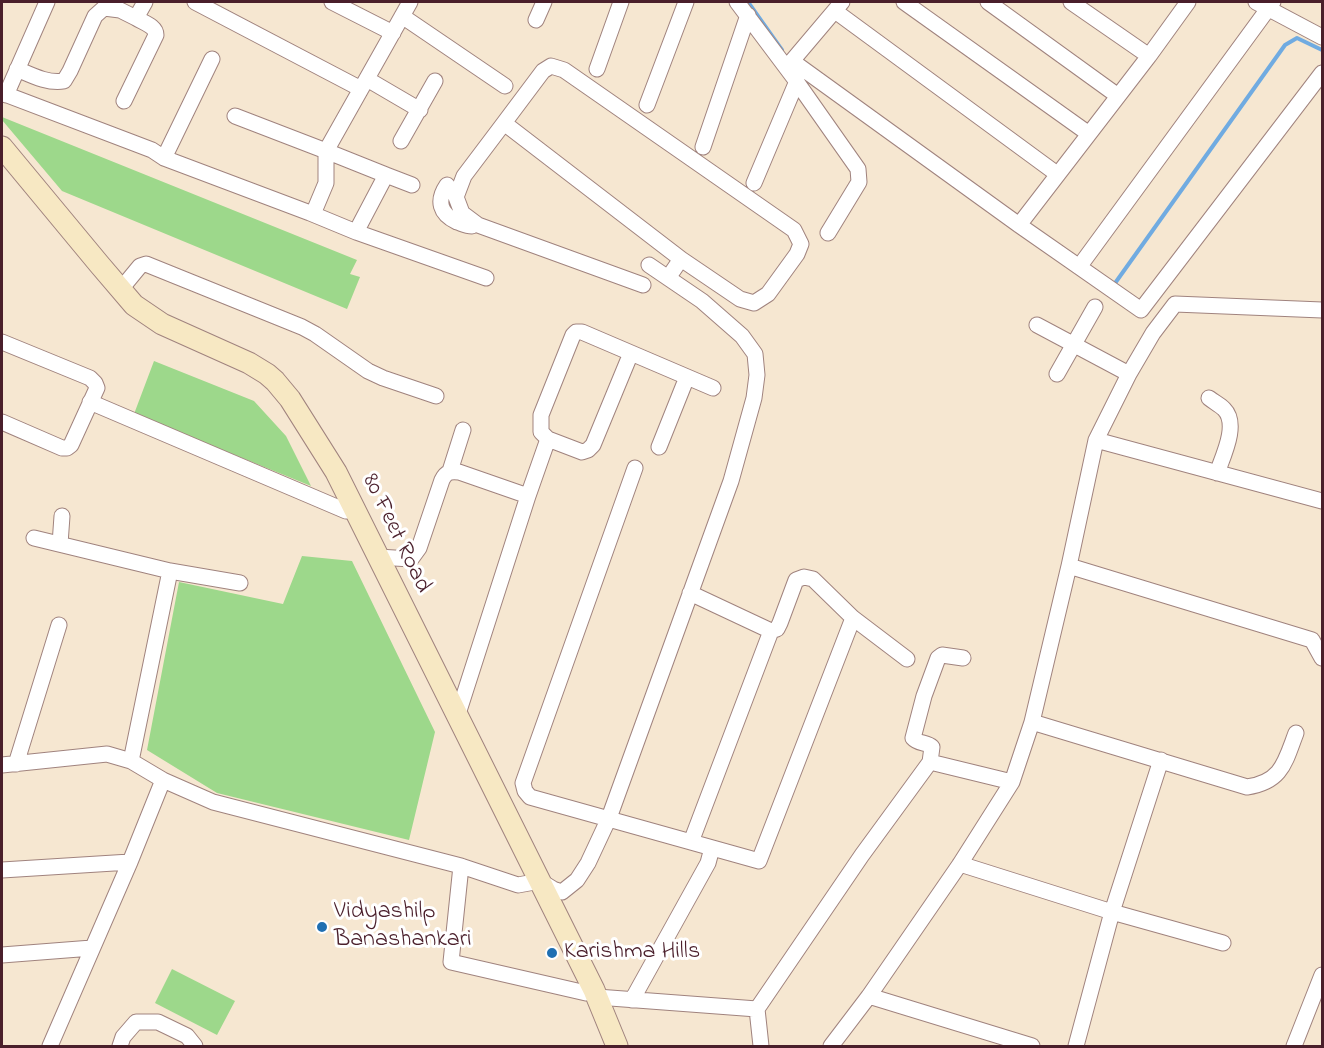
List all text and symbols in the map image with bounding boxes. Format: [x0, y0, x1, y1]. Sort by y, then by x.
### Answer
street label: 80 Feet Road [354, 470, 436, 598]
place label: Vidyashilp Banashankari [334, 899, 472, 955]
marker: Vidyashilp Banashankari [315, 920, 329, 934]
place label: Karishma Hills [564, 939, 700, 967]
marker: Karishma Hills [545, 946, 559, 960]

